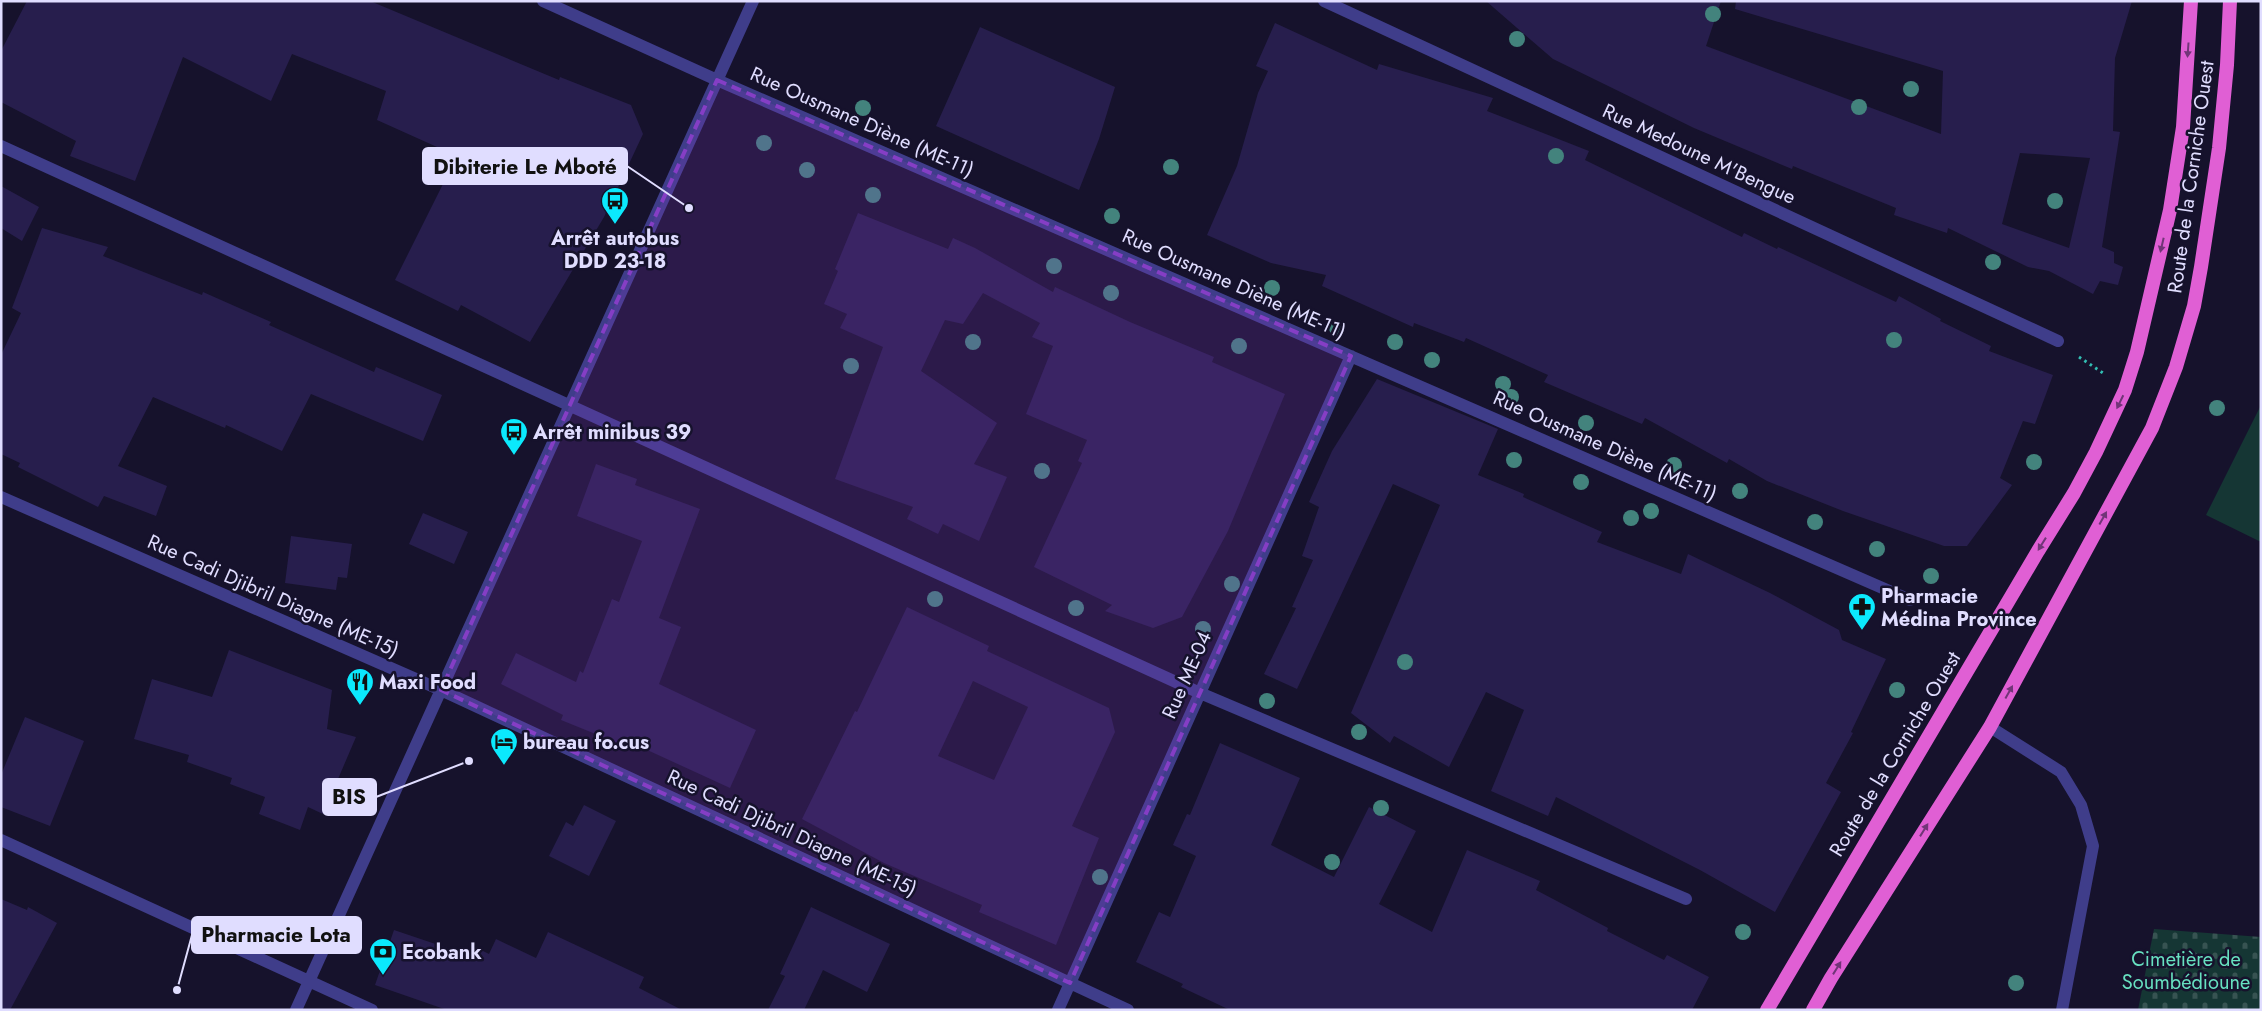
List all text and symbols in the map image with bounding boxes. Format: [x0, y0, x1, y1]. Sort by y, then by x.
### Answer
one-way arrow [2184, 42, 2192, 58]
street label: Route de la Corniche Ouest [2160, 59, 2222, 295]
street label: Rue Ousmane Diène (ME-11) [746, 60, 978, 184]
street label: Rue Medoune M'Bengue [1598, 96, 1800, 212]
callout: Dibiterie Le Mboté [423, 148, 627, 184]
text: Dibiterie Le Mboté [433, 152, 617, 182]
bus stop icon: Arrêt autobus DDD 23-18 [600, 186, 630, 225]
street label: Rue Ousmane Diène (ME-11) [1118, 222, 1350, 346]
place label: Arrêt autobus DDD 23-18 [550, 224, 679, 276]
one-way arrow [2158, 238, 2166, 253]
street label: Rue Ousmane Diène (ME-11) [1489, 384, 1721, 508]
one-way arrow [2115, 395, 2123, 409]
bus stop icon: Arrêt minibus 39 [499, 417, 529, 456]
place label: Arrêt minibus 39 [532, 418, 691, 447]
one-way arrow [2099, 512, 2108, 525]
street label: Rue Cadi Djibril Diagne (ME-15) [143, 527, 403, 665]
one-way arrow [2037, 538, 2047, 551]
place label: Pharmacie Médina Province [1881, 582, 2037, 634]
pharmacy icon: Pharmacie Médina Province [1847, 592, 1877, 631]
street label: Rue ME-04 [1155, 626, 1219, 723]
street label: Route de la Corniche Ouest [1822, 646, 1968, 862]
restaurant icon: Maxi Food [345, 667, 375, 706]
place label: Maxi Food [379, 668, 476, 697]
one-way arrow [2005, 684, 2013, 699]
hotel icon: bureau fo.cus [489, 727, 519, 766]
place label: bureau fo.cus [523, 728, 649, 757]
street label: Rue Cadi Djibril Diagne (ME-15) [662, 762, 922, 904]
callout: BIS [323, 779, 376, 815]
text: BIS [332, 782, 366, 812]
one-way arrow [1920, 824, 1929, 837]
callout: Pharmacie Lota [192, 917, 361, 953]
text: Pharmacie Lota [201, 920, 351, 950]
bank icon: Ecobank [368, 937, 398, 976]
place label: Ecobank [402, 938, 482, 967]
park label: Cimetière de Soumbédioune [2122, 945, 2250, 997]
one-way arrow [1833, 961, 1842, 974]

